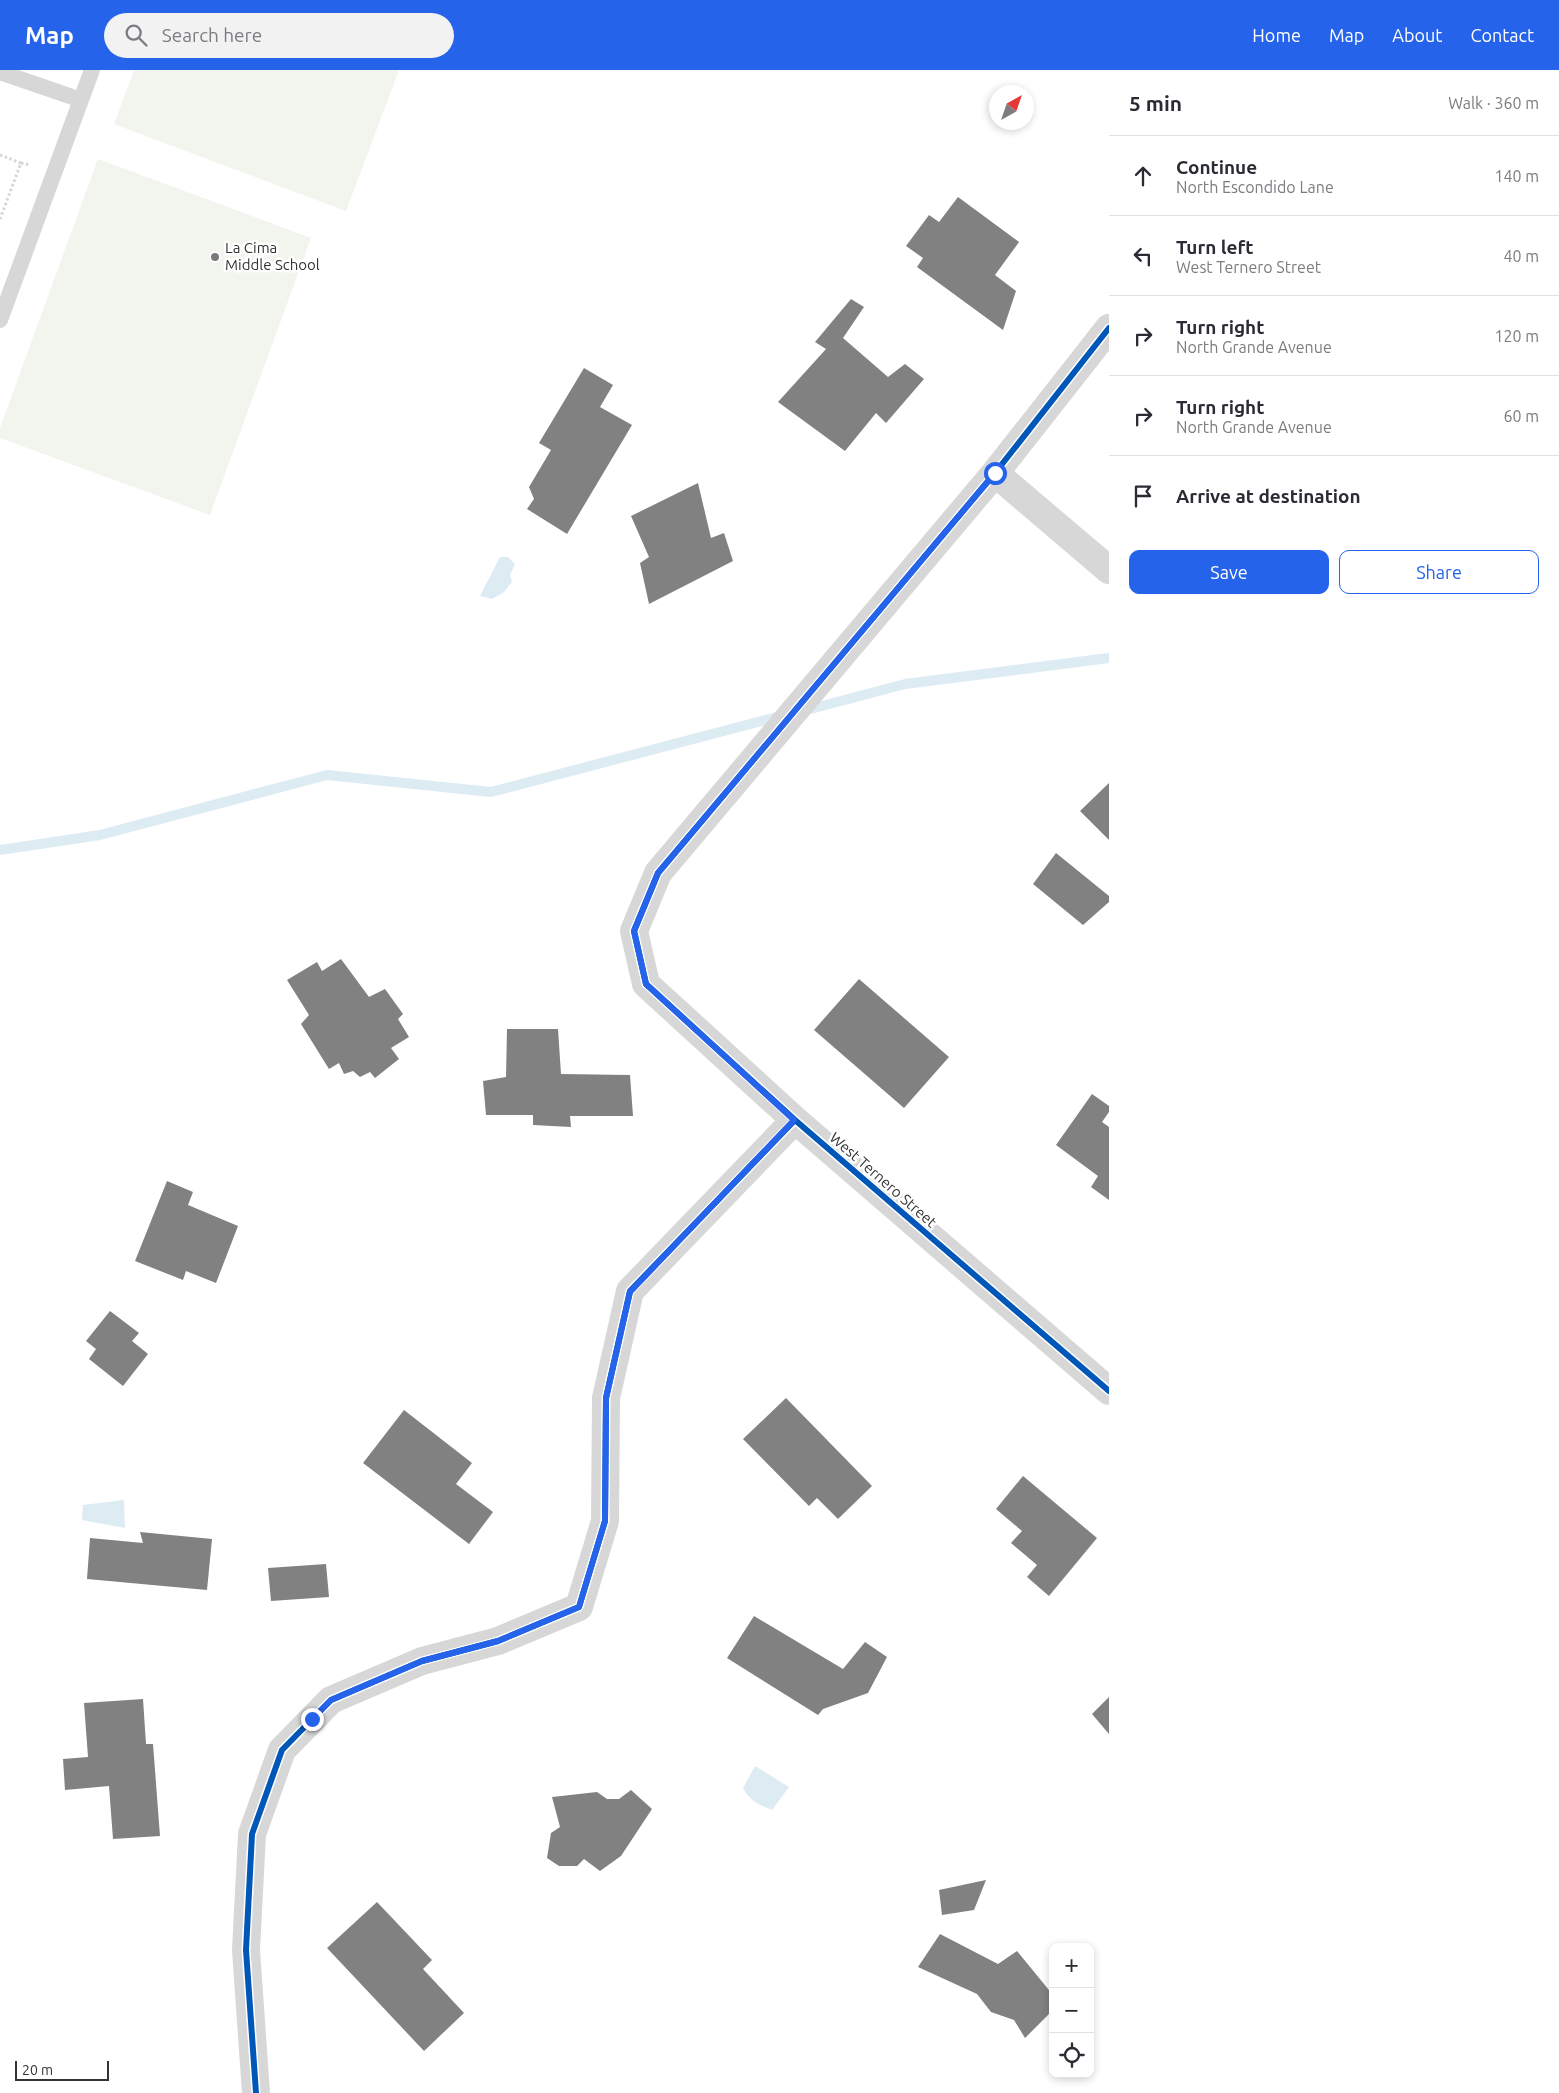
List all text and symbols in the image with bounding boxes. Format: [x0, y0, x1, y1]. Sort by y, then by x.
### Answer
search box [104, 13, 454, 58]
icon: search [122, 21, 150, 49]
text: Map [25, 22, 74, 49]
text: Search here [162, 24, 262, 46]
text: Home [1252, 25, 1301, 45]
text: Map [1329, 25, 1364, 45]
text: About [1392, 25, 1442, 45]
text: Contact [1470, 25, 1534, 45]
north arrow [989, 85, 1034, 130]
text: 5 min [1129, 91, 1182, 115]
text: Walk · 360 m [1448, 94, 1539, 112]
text: Continue [1176, 156, 1257, 178]
icon: ahead [1129, 162, 1157, 190]
text: 140 m [1494, 167, 1539, 185]
text: North Escondido Lane [1176, 178, 1334, 196]
text: Turn left [1176, 236, 1254, 258]
place label: La Cima Middle School [225, 239, 320, 273]
icon: left [1129, 242, 1157, 270]
text: 40 m [1503, 247, 1539, 265]
marker: La Cima Middle School [209, 251, 221, 263]
text: West Ternero Street [1176, 258, 1321, 276]
text: Turn right [1176, 316, 1264, 338]
icon: right [1129, 322, 1157, 350]
text: 120 m [1494, 327, 1539, 345]
text: North Grande Avenue [1176, 338, 1332, 356]
text: Turn right [1176, 396, 1264, 418]
icon: right [1129, 402, 1157, 430]
text: 60 m [1503, 407, 1539, 425]
text: North Grande Avenue [1176, 418, 1332, 436]
route start [984, 462, 1007, 485]
icon: arrive [1129, 482, 1157, 510]
text: Arrive at destination [1176, 485, 1361, 507]
button: Save [1129, 550, 1329, 594]
button: Share [1339, 550, 1539, 594]
street label: West Ternero Street [826, 1129, 940, 1231]
route end [301, 1708, 324, 1731]
map controls [1049, 1943, 1094, 2078]
button: + [1049, 1943, 1094, 1988]
button: − [1049, 1988, 1094, 2033]
button: locate [1049, 2033, 1094, 2078]
scale bar [15, 2058, 109, 2081]
text: 20 m [22, 2062, 53, 2078]

